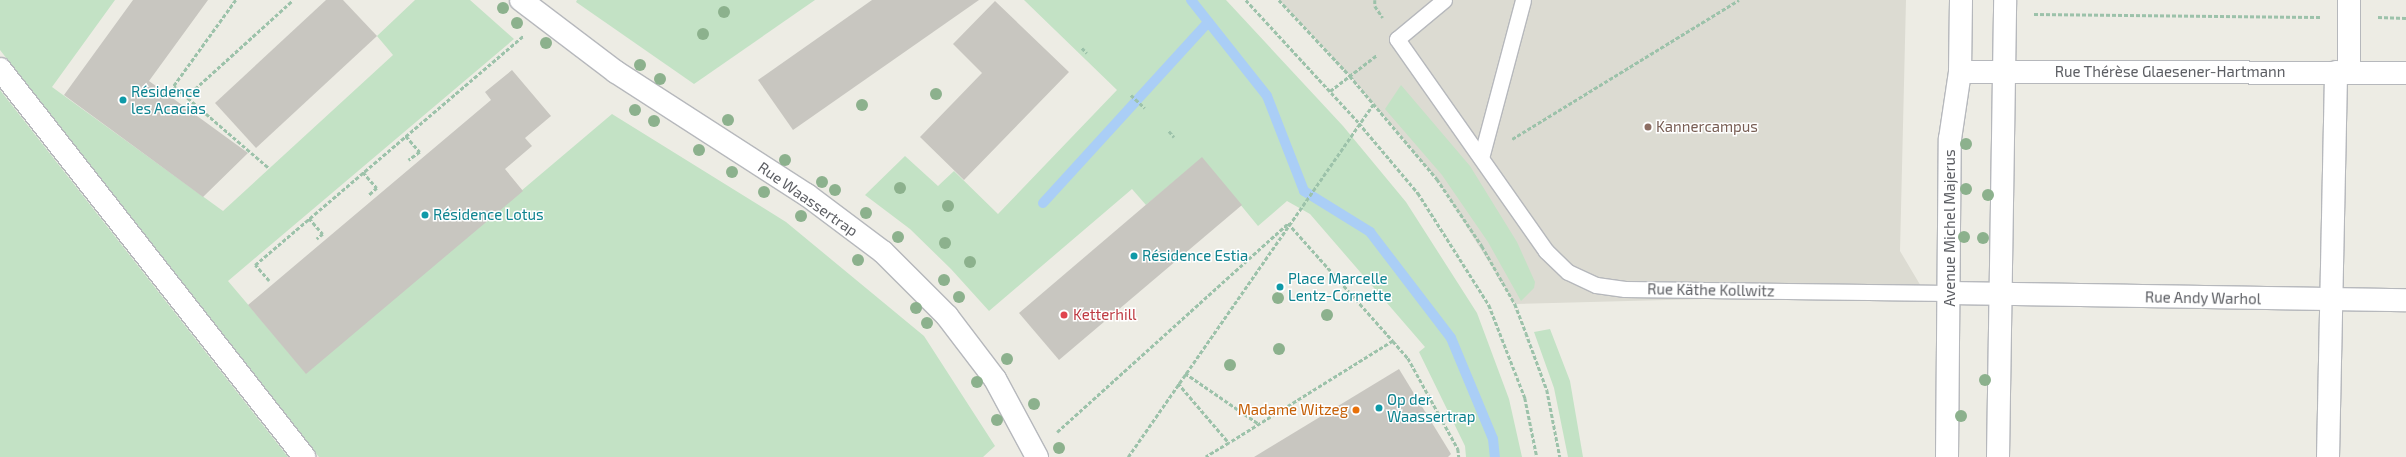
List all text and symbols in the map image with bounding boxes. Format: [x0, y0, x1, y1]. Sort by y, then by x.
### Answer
street label: Rue Thérèse Glaesener-Hartmann [2054, 63, 2286, 81]
place label: Résidence les Acacias [131, 82, 206, 117]
marker: Résidence les Acacias [118, 95, 128, 105]
place label: Kannercampus [1656, 118, 1758, 136]
marker: Kannercampus [1643, 122, 1653, 132]
street label: Avenue Michel Majerus [1941, 149, 1959, 307]
street label: Rue Waassertrap [755, 158, 861, 240]
place label: Résidence Lotus [433, 206, 544, 224]
marker: Résidence Lotus [420, 210, 430, 220]
place label: Résidence Estia [1142, 247, 1248, 265]
marker: Résidence Estia [1129, 251, 1139, 261]
place label: Place Marcelle Lentz-Cornette [1288, 269, 1392, 304]
street label: Rue Käthe Kollwitz [1647, 280, 1775, 300]
marker: Place Marcelle Lentz-Cornette [1275, 282, 1285, 292]
street label: Rue Andy Warhol [2144, 288, 2262, 308]
place label: Ketterhill [1073, 306, 1137, 324]
marker: Ketterhill [1058, 309, 1070, 321]
place label: Op der Waassertrap [1387, 390, 1475, 425]
place label: Madame Witzeg [1238, 401, 1348, 419]
marker: Op der Waassertrap [1374, 403, 1384, 413]
marker: Madame Witzeg [1351, 405, 1361, 415]

